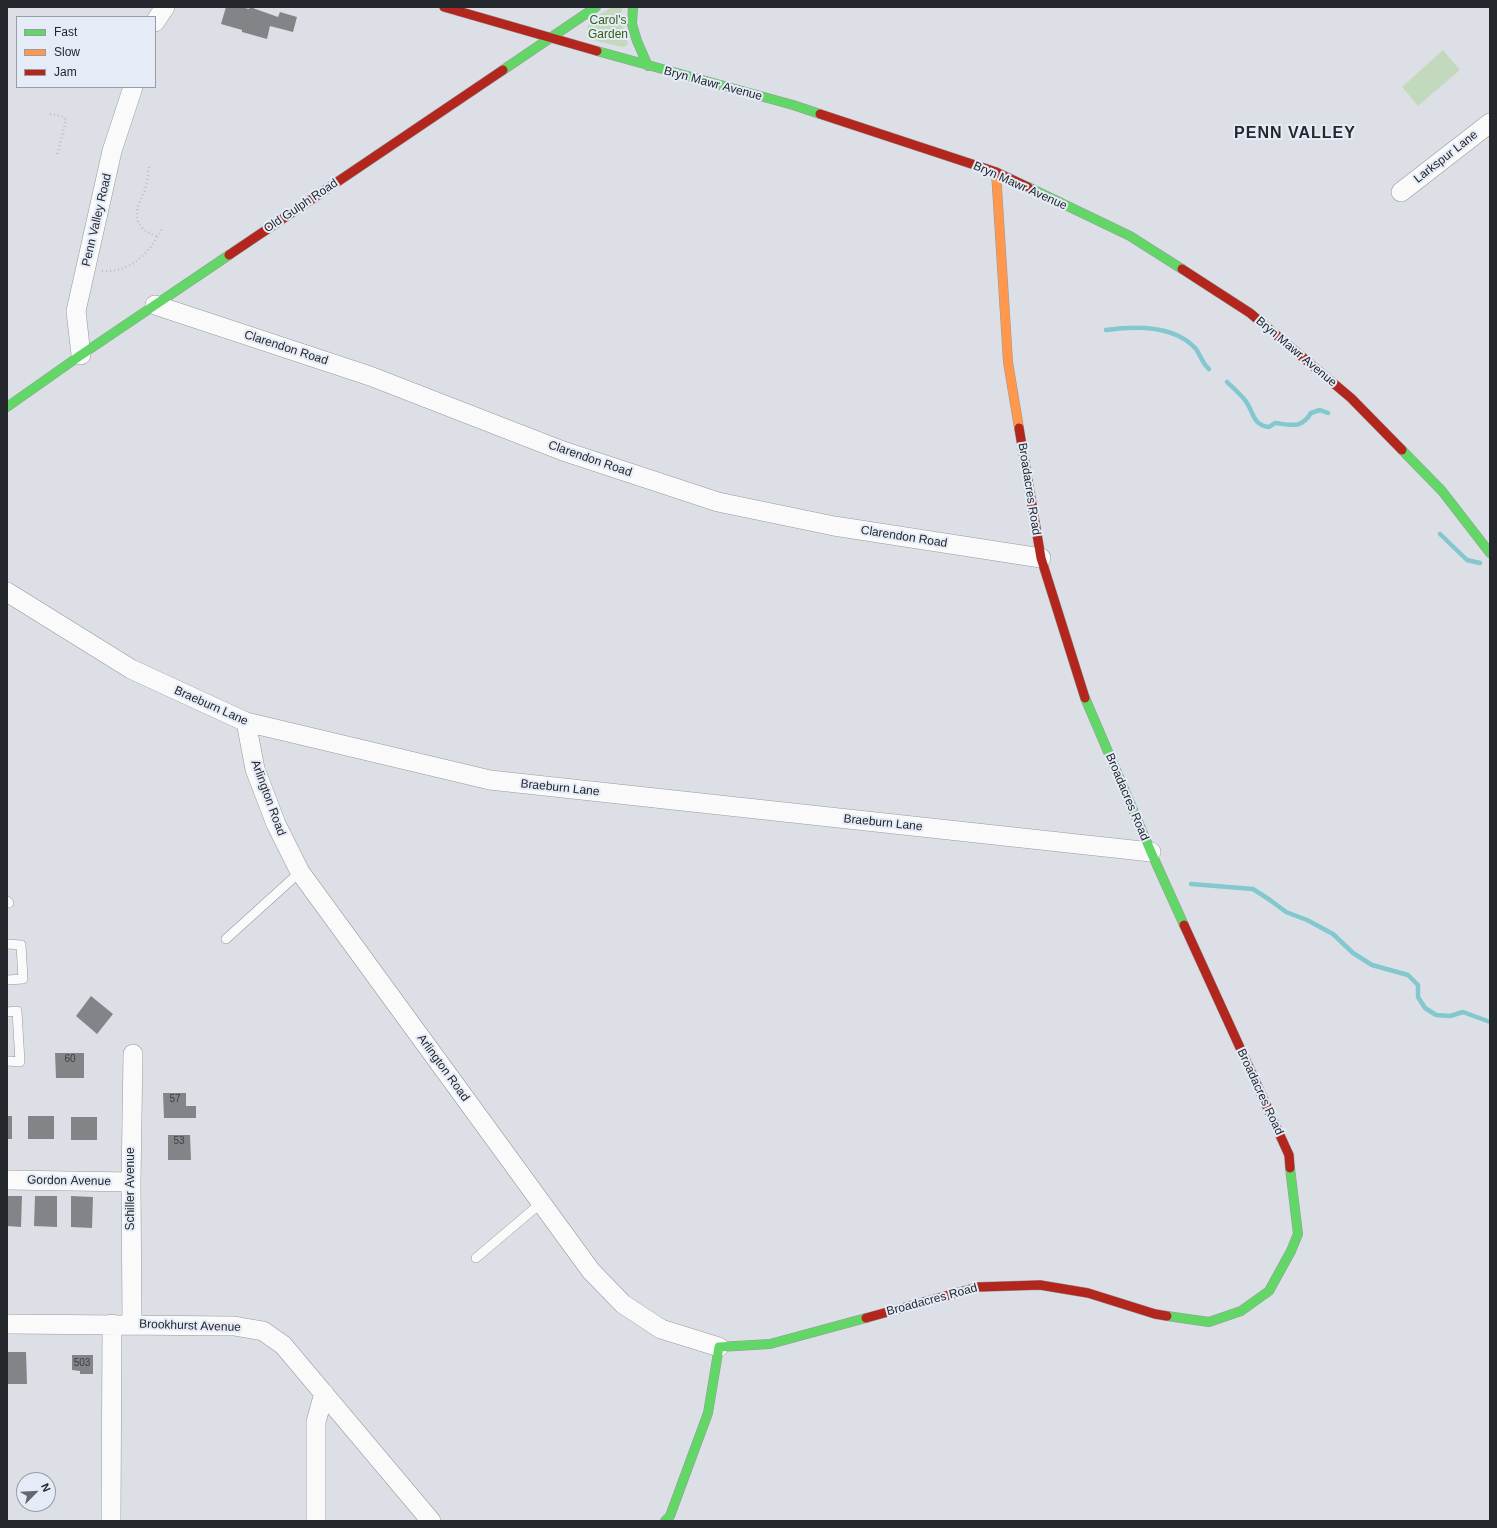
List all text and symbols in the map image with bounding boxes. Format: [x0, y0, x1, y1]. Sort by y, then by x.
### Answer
park label: Carol's Garden [588, 14, 628, 42]
legend [16, 16, 156, 88]
text: Fast [54, 25, 77, 39]
text: Slow [54, 45, 80, 59]
street label: Bryn Mawr Avenue [662, 64, 764, 104]
text: Jam [54, 65, 77, 79]
district label: PENN VALLEY [1234, 124, 1356, 144]
street label: Larkspur Lane [1411, 128, 1481, 186]
street label: Bryn Mawr Avenue [971, 159, 1069, 213]
street label: Penn Valley Road [79, 172, 115, 268]
street label: Old Gulph Road [261, 176, 341, 236]
street label: Bryn Mawr Avenue [1253, 314, 1339, 390]
street label: Clarendon Road [242, 328, 330, 368]
street label: Clarendon Road [546, 438, 634, 480]
street label: Broadacres Road [1015, 442, 1043, 536]
street label: Clarendon Road [860, 523, 948, 551]
street label: Braeburn Lane [172, 683, 250, 729]
street label: Broadacres Road [1102, 751, 1152, 843]
street label: Arlington Road [248, 758, 288, 838]
street label: Braeburn Lane [520, 777, 600, 799]
street label: Braeburn Lane [843, 812, 923, 834]
street label: Arlington Road [414, 1032, 472, 1104]
street label: Broadacres Road [1234, 1047, 1286, 1137]
house number: 60 [64, 1053, 76, 1065]
house number: 57 [169, 1093, 181, 1105]
house number: 53 [173, 1135, 185, 1147]
street label: Schiller Avenue [124, 1147, 138, 1231]
street label: Gordon Avenue [27, 1173, 111, 1189]
street label: Broadacres Road [885, 1281, 979, 1319]
street label: Brookhurst Avenue [139, 1317, 241, 1335]
house number: 503 [74, 1357, 90, 1369]
north arrow [16, 1472, 56, 1512]
text: N [39, 1481, 53, 1494]

